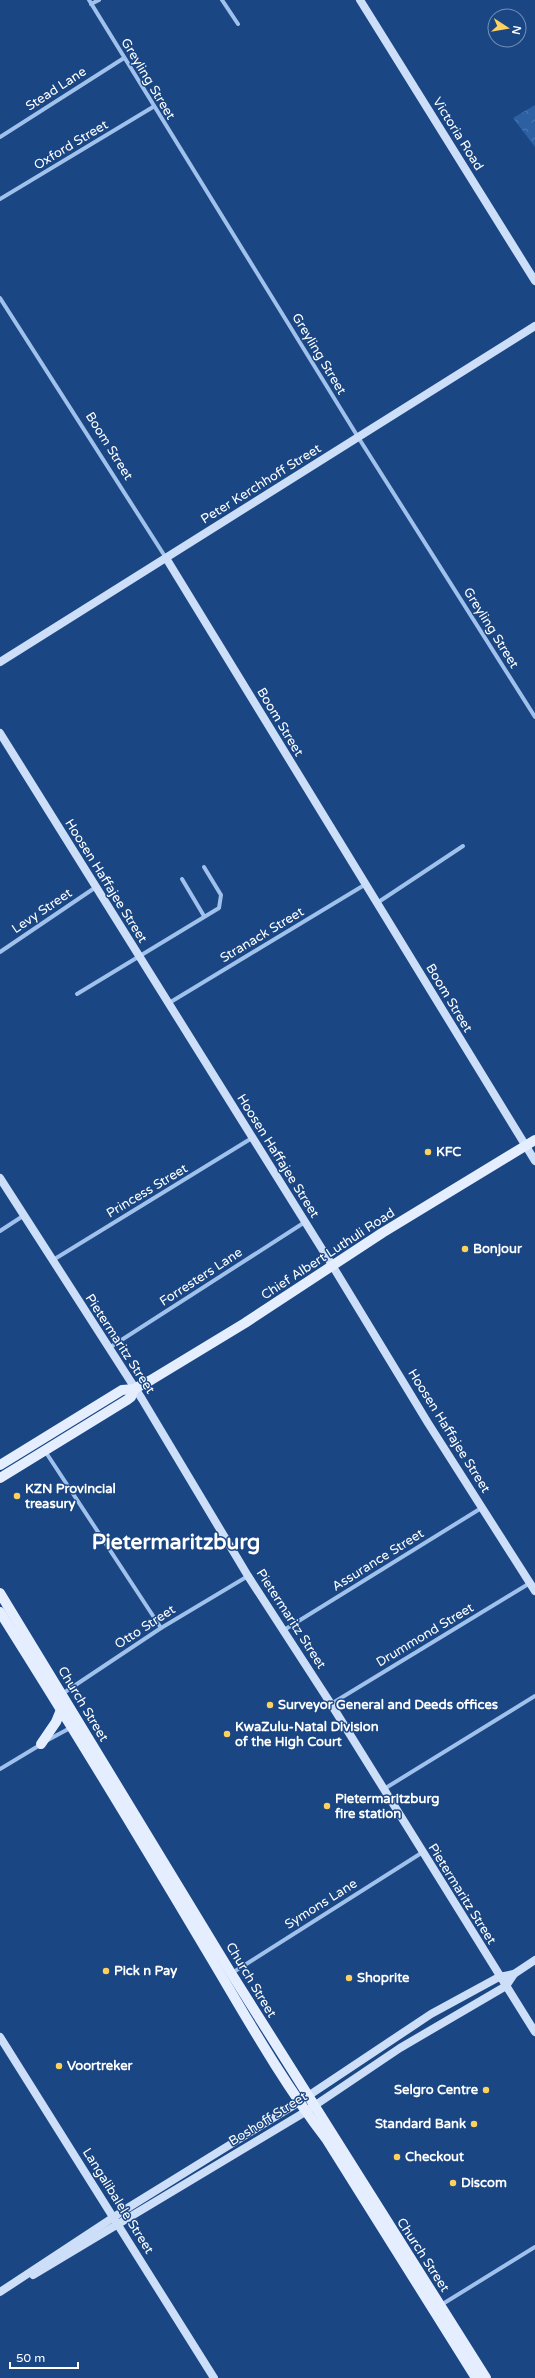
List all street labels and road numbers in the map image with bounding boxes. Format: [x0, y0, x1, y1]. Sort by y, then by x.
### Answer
street label: Greyling Street [117, 35, 179, 123]
street label: Stead Lane [23, 64, 89, 114]
street label: Victoria Road [429, 94, 487, 174]
street label: Oxford Street [31, 117, 111, 173]
street label: Greyling Street [288, 310, 350, 398]
street label: Boom Street [82, 409, 136, 483]
street label: Peter Kerchhoff Street [198, 440, 324, 527]
street label: Greyling Street [460, 585, 522, 671]
street label: Boom Street [253, 685, 307, 759]
street label: Hoosen Haffajee Street [61, 816, 151, 946]
street label: Levy Street [9, 885, 75, 937]
street label: Stranack Street [217, 904, 307, 966]
street label: Boom Street [422, 961, 476, 1035]
street label: Hoosen Haffajee Street [233, 1091, 323, 1221]
street label: Princess Street [103, 1160, 191, 1222]
street label: Chief Albert Luthuli Road [258, 1205, 398, 1303]
street label: Forresters Lane [157, 1244, 245, 1310]
street label: Pietermaritz Street [82, 1291, 158, 1397]
street label: Hoosen Haffajee Street [404, 1366, 494, 1496]
street label: Assurance Street [329, 1525, 427, 1595]
street label: Pietermaritz Street [253, 1566, 329, 1672]
street label: Drummond Street [373, 1600, 477, 1670]
street label: Otto Street [112, 1602, 178, 1652]
street label: Church Street [54, 1663, 112, 1745]
street label: Pietermaritz Street [425, 1841, 500, 1947]
street label: Symons Lane [282, 1875, 360, 1933]
street label: Church Street [222, 1939, 280, 2021]
street label: Boshoff Street [226, 2089, 310, 2149]
street label: Langalibalele Street [79, 2145, 157, 2257]
street label: Church Street [393, 2215, 453, 2295]

